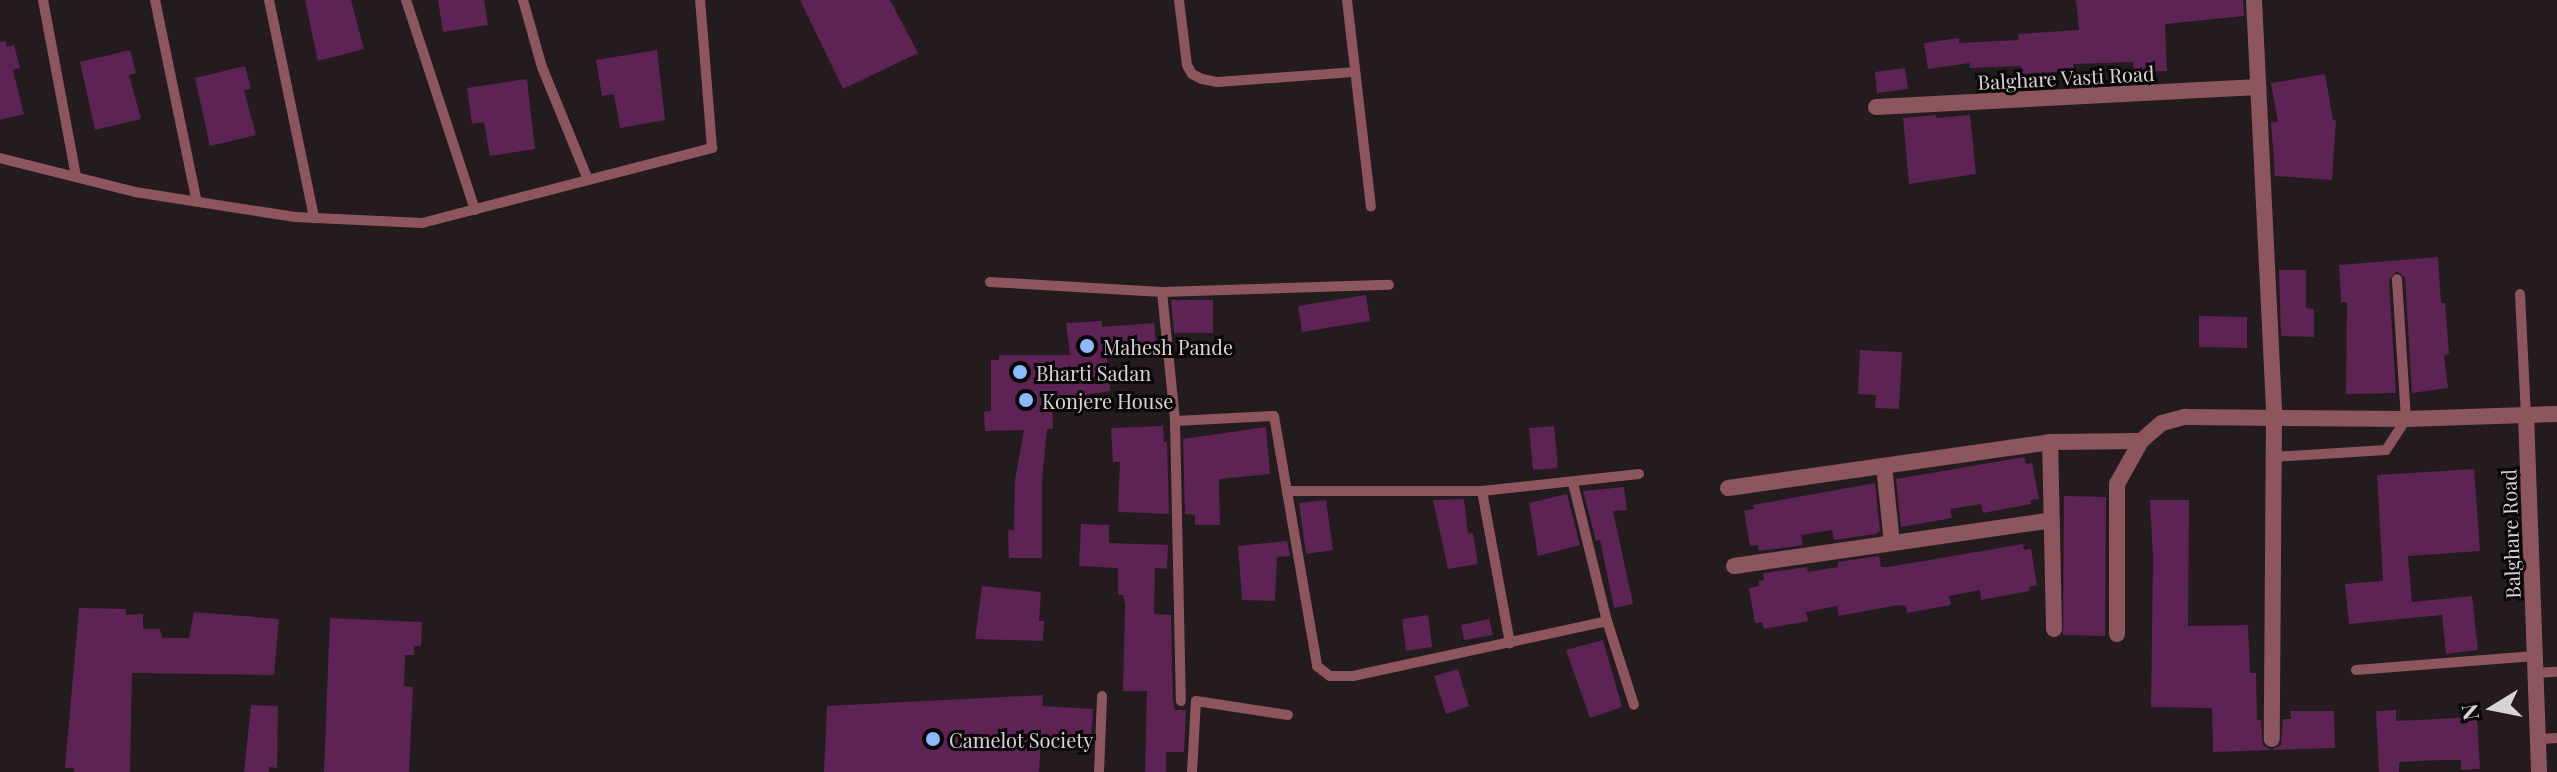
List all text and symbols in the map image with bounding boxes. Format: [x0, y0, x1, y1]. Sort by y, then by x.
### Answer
street label: Balghare Vasti Road [1977, 60, 2155, 94]
place label: Mahesh Pande [1103, 334, 1233, 358]
marker: Mahesh Pande [1078, 337, 1096, 355]
place label: Bharti Sadan [1036, 360, 1151, 384]
marker: Bharti Sadan [1011, 363, 1029, 381]
place label: Konjere House [1042, 388, 1173, 412]
marker: Konjere House [1017, 391, 1035, 409]
street label: Balghare Road [2496, 469, 2524, 599]
north arrow [2453, 668, 2533, 748]
text: N [2453, 702, 2486, 723]
place label: Camelot Society [949, 727, 1094, 751]
marker: Camelot Society [924, 730, 942, 748]

